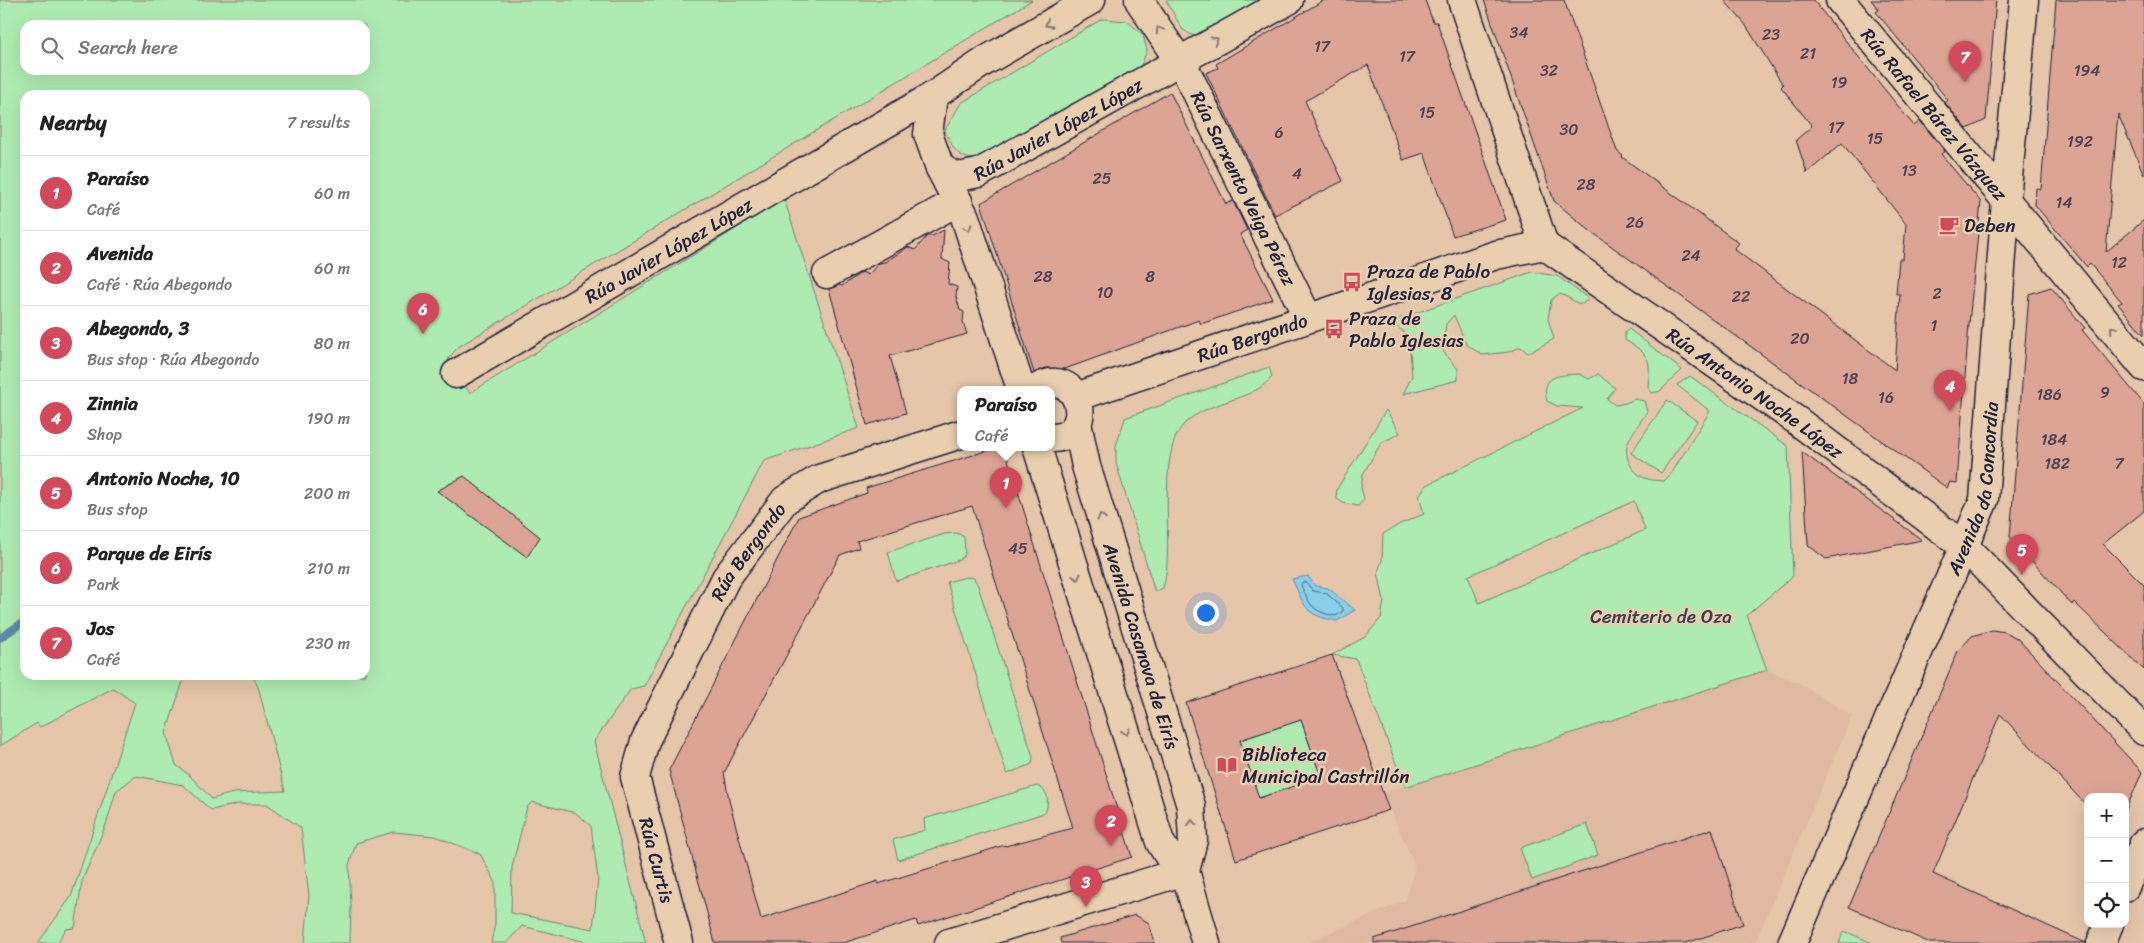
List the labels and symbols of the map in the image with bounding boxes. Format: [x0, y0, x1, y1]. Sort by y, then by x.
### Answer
one-way arrow [1045, 18, 1054, 28]
house number: 34 [1510, 18, 1528, 47]
house number: 23 [1762, 20, 1780, 49]
street label: Rúa Rafael Bárez Vázquez [1852, 20, 2016, 209]
one-way arrow [1156, 26, 1166, 35]
house number: 17 [1314, 32, 1331, 61]
one-way arrow [1209, 36, 1218, 46]
house number: 21 [1800, 39, 1816, 68]
pin: 7 [1949, 41, 1981, 82]
house number: 17 [1399, 42, 1416, 71]
house number: 32 [1540, 56, 1558, 85]
house number: 194 [2074, 56, 2100, 85]
street label: Rúa Javier López López [967, 68, 1150, 190]
house number: 19 [1831, 68, 1848, 97]
street label: Rúa Sarxento Veiga Pérez [1181, 85, 1306, 293]
house number: 15 [1419, 98, 1436, 127]
house number: 17 [1828, 113, 1845, 142]
house number: 30 [1560, 115, 1578, 144]
house number: 6 [1274, 118, 1284, 147]
house number: 15 [1867, 124, 1884, 153]
house number: 192 [2067, 127, 2093, 156]
house number: 13 [1901, 156, 1917, 185]
house number: 4 [1292, 159, 1302, 188]
house number: 25 [1092, 164, 1112, 193]
house number: 28 [1577, 170, 1596, 199]
street label: Rúa Javier López López [578, 188, 760, 313]
house number: 14 [2056, 188, 2072, 217]
house number: 26 [1626, 208, 1644, 237]
place label: Deben [1964, 209, 2016, 242]
cafe icon: Deben [1938, 214, 1960, 236]
one-way arrow [963, 223, 973, 232]
house number: 24 [1681, 241, 1701, 270]
house number: 12 [2111, 248, 2127, 277]
place label: Praza de Pablo Iglesias, 8 [1366, 255, 1490, 310]
house number: 28 [1034, 262, 1053, 291]
house number: 8 [1145, 262, 1155, 291]
bus stop icon: Praza de Pablo Iglesias, 8 [1341, 271, 1363, 293]
house number: 10 [1097, 278, 1113, 307]
house number: 2 [1932, 279, 1942, 308]
house number: 22 [1732, 282, 1750, 311]
pin: 6 [407, 293, 439, 334]
place label: Praza de Pablo Iglesias [1349, 302, 1464, 357]
street label: Rúa Bergondo [1193, 304, 1312, 372]
house number: 1 [1931, 311, 1938, 340]
bus stop icon: Praza de Pablo Iglesias [1323, 318, 1345, 340]
street label: Rúa Antonio Noche López [1659, 319, 1851, 468]
house number: 20 [1790, 324, 1810, 353]
one-way arrow [2109, 326, 2118, 335]
house number: 18 [1842, 364, 1859, 393]
pin: 4 [1934, 370, 1966, 411]
house number: 9 [2100, 378, 2110, 407]
house number: 186 [2036, 380, 2062, 409]
house number: 16 [1878, 383, 1894, 412]
street label: Avenida da Concordia [1937, 400, 2008, 581]
house number: 184 [2041, 425, 2067, 454]
house number: 182 [2044, 449, 2070, 478]
house number: 7 [2114, 449, 2124, 478]
pin: 1 [990, 467, 1022, 508]
street label: Rúa Bergondo [701, 495, 795, 607]
one-way arrow [1097, 513, 1107, 522]
house number: 45 [1008, 534, 1028, 563]
pin: 5 [2006, 534, 2038, 575]
street label: Avenida Casanova de Eirís [1093, 537, 1189, 754]
one-way arrow [1071, 572, 1081, 581]
your location [1193, 600, 1219, 626]
park label: Cemiterio de Oza [1590, 600, 1732, 633]
one-way arrow [1120, 727, 1130, 736]
place label: Biblioteca Municipal Castrillón [1242, 738, 1409, 793]
library icon: Biblioteca Municipal Castrillón [1216, 754, 1238, 776]
pin: 2 [1095, 805, 1127, 846]
street label: Rúa Curtis [629, 814, 684, 907]
one-way arrow [1186, 819, 1197, 827]
pin: 3 [1070, 866, 1102, 907]

